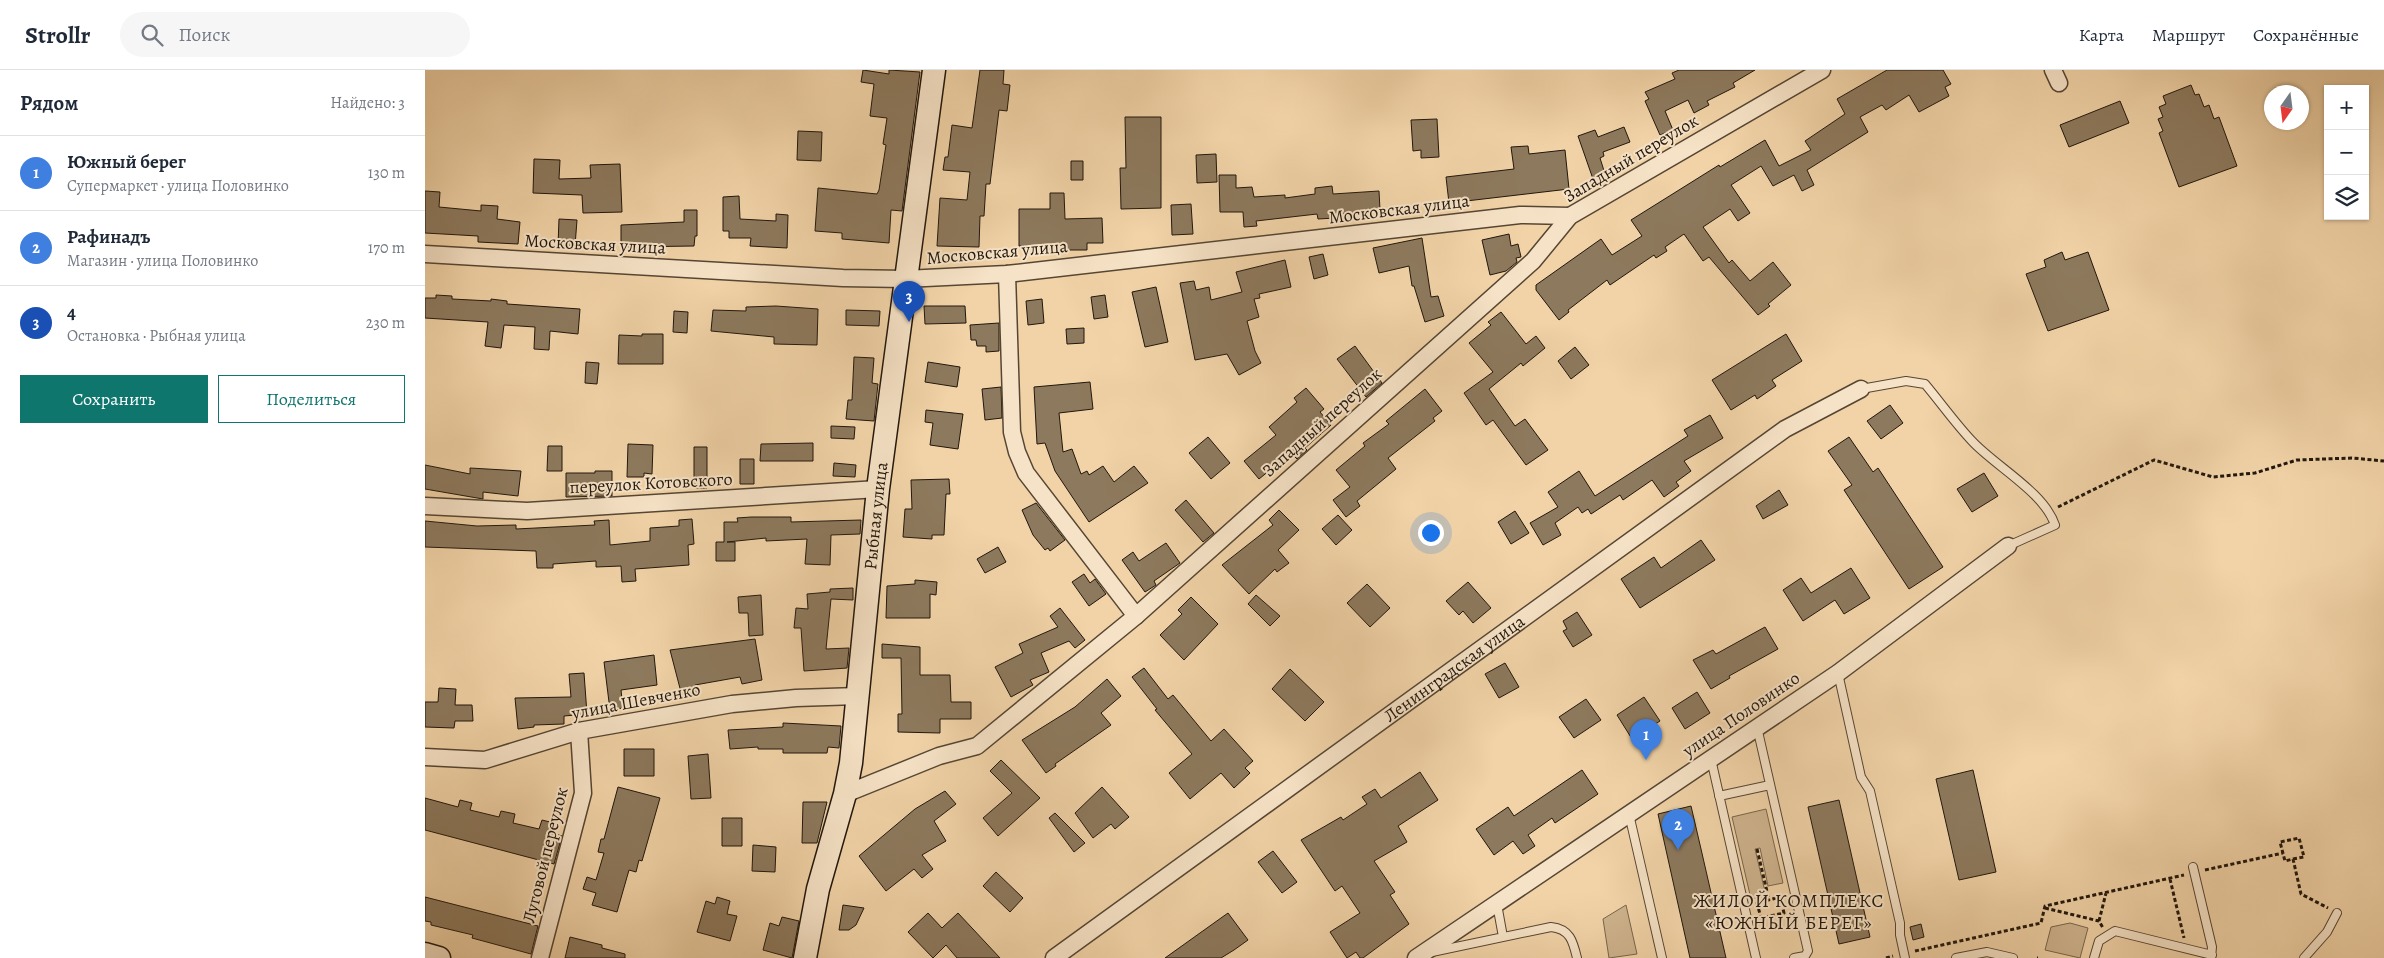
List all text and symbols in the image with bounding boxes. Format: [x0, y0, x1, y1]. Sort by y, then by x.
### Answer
search box [120, 12, 470, 57]
text: Strollr [25, 19, 90, 51]
icon: search [138, 21, 166, 49]
text: Поиск [178, 22, 230, 48]
text: Карта [2079, 23, 2124, 47]
text: Маршрут [2152, 23, 2225, 47]
text: Сохранённые [2253, 23, 2359, 47]
north arrow [2264, 85, 2309, 130]
map controls [2324, 85, 2369, 220]
button: + [2324, 85, 2369, 130]
text: Рядом [20, 89, 78, 117]
text: Найдено: 3 [330, 92, 405, 114]
street label: Западный переулок [1559, 108, 1703, 208]
button: − [2324, 130, 2369, 175]
text: Южный берег [67, 149, 186, 175]
text: 1 [33, 162, 39, 184]
text: 130 m [368, 162, 405, 184]
text: Супермаркет · улица Половинко [67, 175, 289, 197]
button: layers [2324, 175, 2369, 220]
street label: Московская улица [1327, 188, 1471, 230]
text: Рафинадъ [67, 224, 150, 250]
street label: Московская улица [524, 228, 667, 260]
street label: Московская улица [925, 234, 1069, 270]
text: 2 [32, 237, 40, 259]
text: 170 m [368, 237, 405, 259]
text: Магазин · улица Половинко [67, 250, 258, 272]
pin: 3 [893, 281, 925, 322]
text: 4 [67, 299, 76, 325]
text: 3 [33, 312, 39, 334]
text: 230 m [366, 312, 405, 334]
text: Остановка · Рыбная улица [67, 325, 246, 347]
street label: Западный переулок [1257, 362, 1387, 482]
button: Сохранить [20, 375, 208, 423]
button: Поделиться [218, 375, 405, 423]
street label: Рыбная улица [858, 460, 894, 571]
street label: переулок Котовского [569, 467, 733, 499]
your location [1418, 520, 1444, 546]
street label: Ленинградская улица [1379, 609, 1530, 728]
street label: улица Половинко [1677, 666, 1804, 763]
street label: улица Шевченко [569, 677, 702, 725]
pin: 1 [1630, 719, 1662, 760]
street label: Луговой переулок [516, 784, 574, 926]
pin: 2 [1662, 809, 1694, 850]
district label: ЖИЛОЙ КОМПЛЕКС «ЮЖНЫЙ БЕРЕГ» [1693, 888, 1885, 936]

